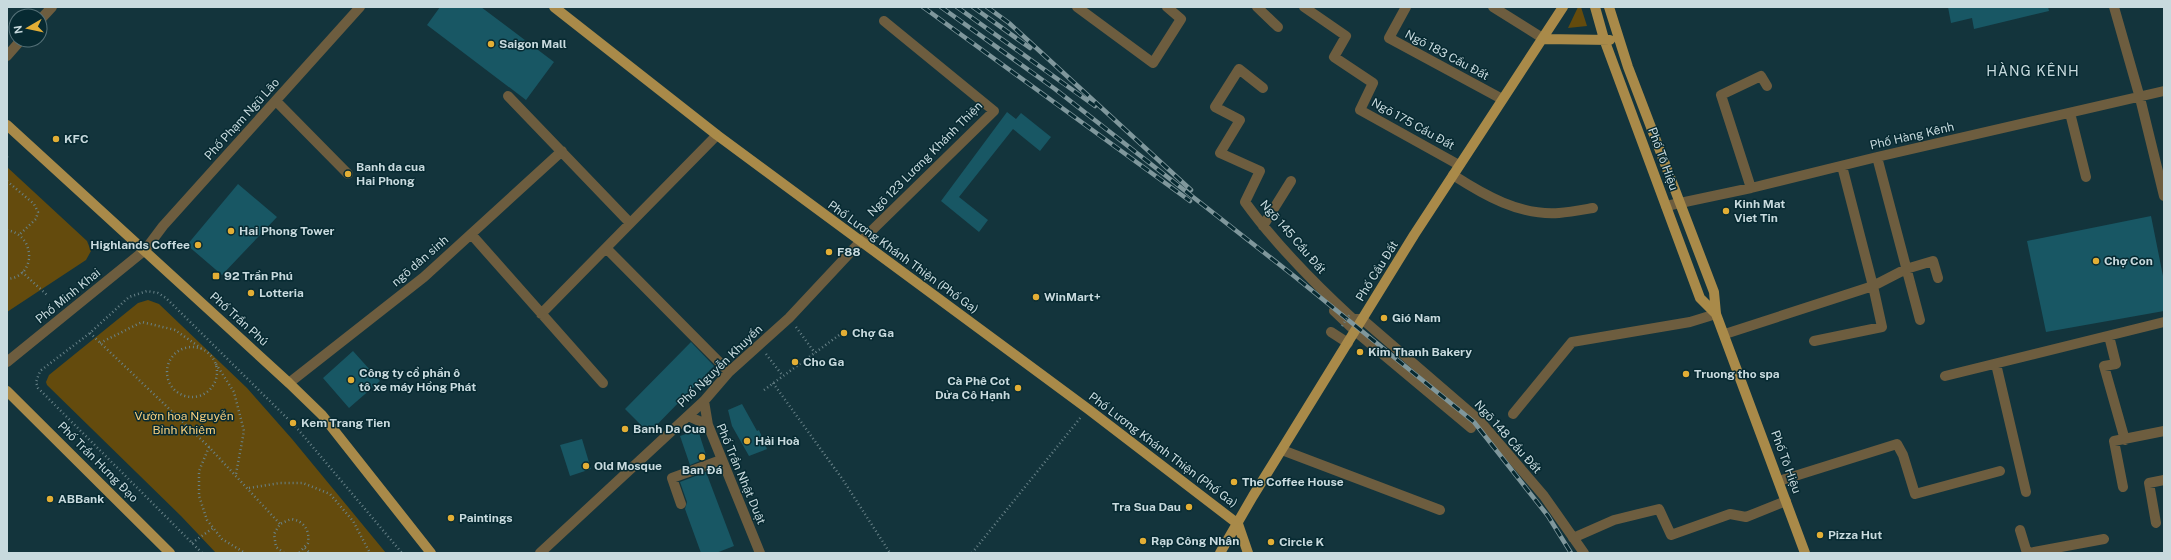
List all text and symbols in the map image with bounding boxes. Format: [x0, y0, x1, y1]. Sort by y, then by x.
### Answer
north arrow [8, 8, 48, 48]
text: N [12, 24, 25, 35]
street label: Ngõ 183 Cầu Đất [1403, 27, 1492, 83]
place label: Saigon Mall [499, 37, 567, 51]
marker: Saigon Mall [486, 39, 496, 49]
district label: HÀNG KÊNH [1986, 62, 2080, 79]
street label: Phố Phạm Ngũ Lão [202, 75, 282, 163]
street label: Ngõ 175 Cầu Đất [1369, 95, 1457, 153]
street label: Ngõ 123 Lương Khánh Thiện [865, 99, 985, 219]
street label: Phố Hàng Kênh [1869, 120, 1955, 152]
street label: Phố Tô Hiệu [1645, 126, 1681, 192]
place label: KFC [64, 132, 89, 146]
marker: KFC [51, 134, 61, 144]
place label: Banh da cua Hai Phong [356, 160, 425, 188]
marker: Banh da cua Hai Phong [343, 169, 353, 179]
street label: Ngõ 145 Cầu Đất [1257, 197, 1329, 277]
place label: Kinh Mat Viet Tin [1734, 197, 1785, 225]
street label: Phố Lương Khánh Thiện (Phố Ga) [825, 198, 981, 316]
marker: Kinh Mat Viet Tin [1721, 206, 1731, 216]
place label: Hai Phong Tower [239, 224, 335, 238]
marker: Hai Phong Tower [226, 226, 236, 236]
street label: ngõ dân sinh [389, 233, 451, 289]
place label: Highlands Coffee [90, 238, 190, 252]
street label: Phố Cầu Đất [1353, 238, 1401, 304]
marker: Highlands Coffee [193, 240, 203, 250]
place label: F88 [837, 245, 860, 259]
marker: F88 [824, 247, 834, 257]
place label: Chợ Con [2104, 254, 2153, 268]
marker: Chợ Con [2091, 256, 2101, 266]
street label: Phố Minh Khai [33, 266, 103, 326]
place label: 92 Trần Phú [224, 269, 293, 283]
marker: 92 Trần Phú [211, 271, 221, 281]
place label: Lotteria [259, 286, 304, 300]
marker: Lotteria [246, 288, 256, 298]
street label: Phố Trần Phú [207, 289, 271, 349]
place label: WinMart+ [1044, 290, 1101, 304]
marker: WinMart+ [1031, 292, 1041, 302]
place label: Gió Nam [1392, 311, 1441, 325]
marker: Gió Nam [1379, 313, 1389, 323]
street label: Phố Nguyễn Khuyến [675, 322, 765, 410]
place label: Chợ Ga [852, 326, 894, 340]
marker: Chợ Ga [839, 328, 849, 338]
place label: Kim Thanh Bakery [1368, 345, 1472, 359]
marker: Kim Thanh Bakery [1355, 347, 1365, 357]
place label: Cho Ga [803, 355, 844, 369]
marker: Cho Ga [790, 357, 800, 367]
place label: Công ty cổ phần ô tô xe máy Hồng Phát [359, 366, 476, 394]
place label: Truong tho spa [1694, 367, 1780, 381]
marker: Truong tho spa [1681, 369, 1691, 379]
place label: Cà Phê Cot Dửa Cô Hạnh [935, 374, 1010, 402]
marker: Công ty cổ phần ô tô xe máy Hồng Phát [346, 375, 356, 385]
marker: Cà Phê Cot Dửa Cô Hạnh [1013, 383, 1023, 393]
street label: Phố Lương Khánh Thiện (Phố Ga) [1086, 390, 1240, 510]
street label: Ngõ 148 Cầu Đất [1472, 398, 1545, 477]
park label: Vườn hoa Nguyễn Bỉnh Khiêm [134, 409, 234, 437]
place label: Kem Trang Tien [301, 416, 390, 430]
marker: Kem Trang Tien [288, 418, 298, 428]
street label: Phố Trần Hưng Đạo [55, 419, 141, 505]
place label: Banh Da Cua [633, 422, 706, 436]
street label: Phố Trần Nhật Duật [713, 422, 769, 527]
marker: Banh Da Cua [620, 424, 630, 434]
street label: Phố Tô Hiệu [1768, 429, 1804, 495]
place label: Hải Hoà [755, 434, 800, 448]
marker: Hải Hoà [742, 436, 752, 446]
marker: Ban Đá [697, 452, 707, 462]
place label: Old Mosque [594, 459, 662, 473]
marker: Old Mosque [581, 461, 591, 471]
place label: Ban Đá [682, 463, 723, 477]
place label: The Coffee House [1242, 475, 1344, 489]
marker: The Coffee House [1229, 477, 1239, 487]
place label: ABBank [58, 492, 104, 506]
marker: ABBank [45, 494, 55, 504]
place label: Tra Sua Dau [1112, 500, 1181, 514]
marker: Tra Sua Dau [1184, 502, 1194, 512]
place label: Paintings [459, 511, 513, 525]
marker: Paintings [446, 513, 456, 523]
place label: Pizza Hut [1828, 528, 1882, 542]
marker: Pizza Hut [1815, 530, 1825, 540]
place label: Rạp Công Nhân [1151, 534, 1239, 548]
place label: Circle K [1279, 535, 1324, 549]
marker: Rạp Công Nhân [1138, 536, 1148, 546]
marker: Circle K [1266, 537, 1276, 547]

